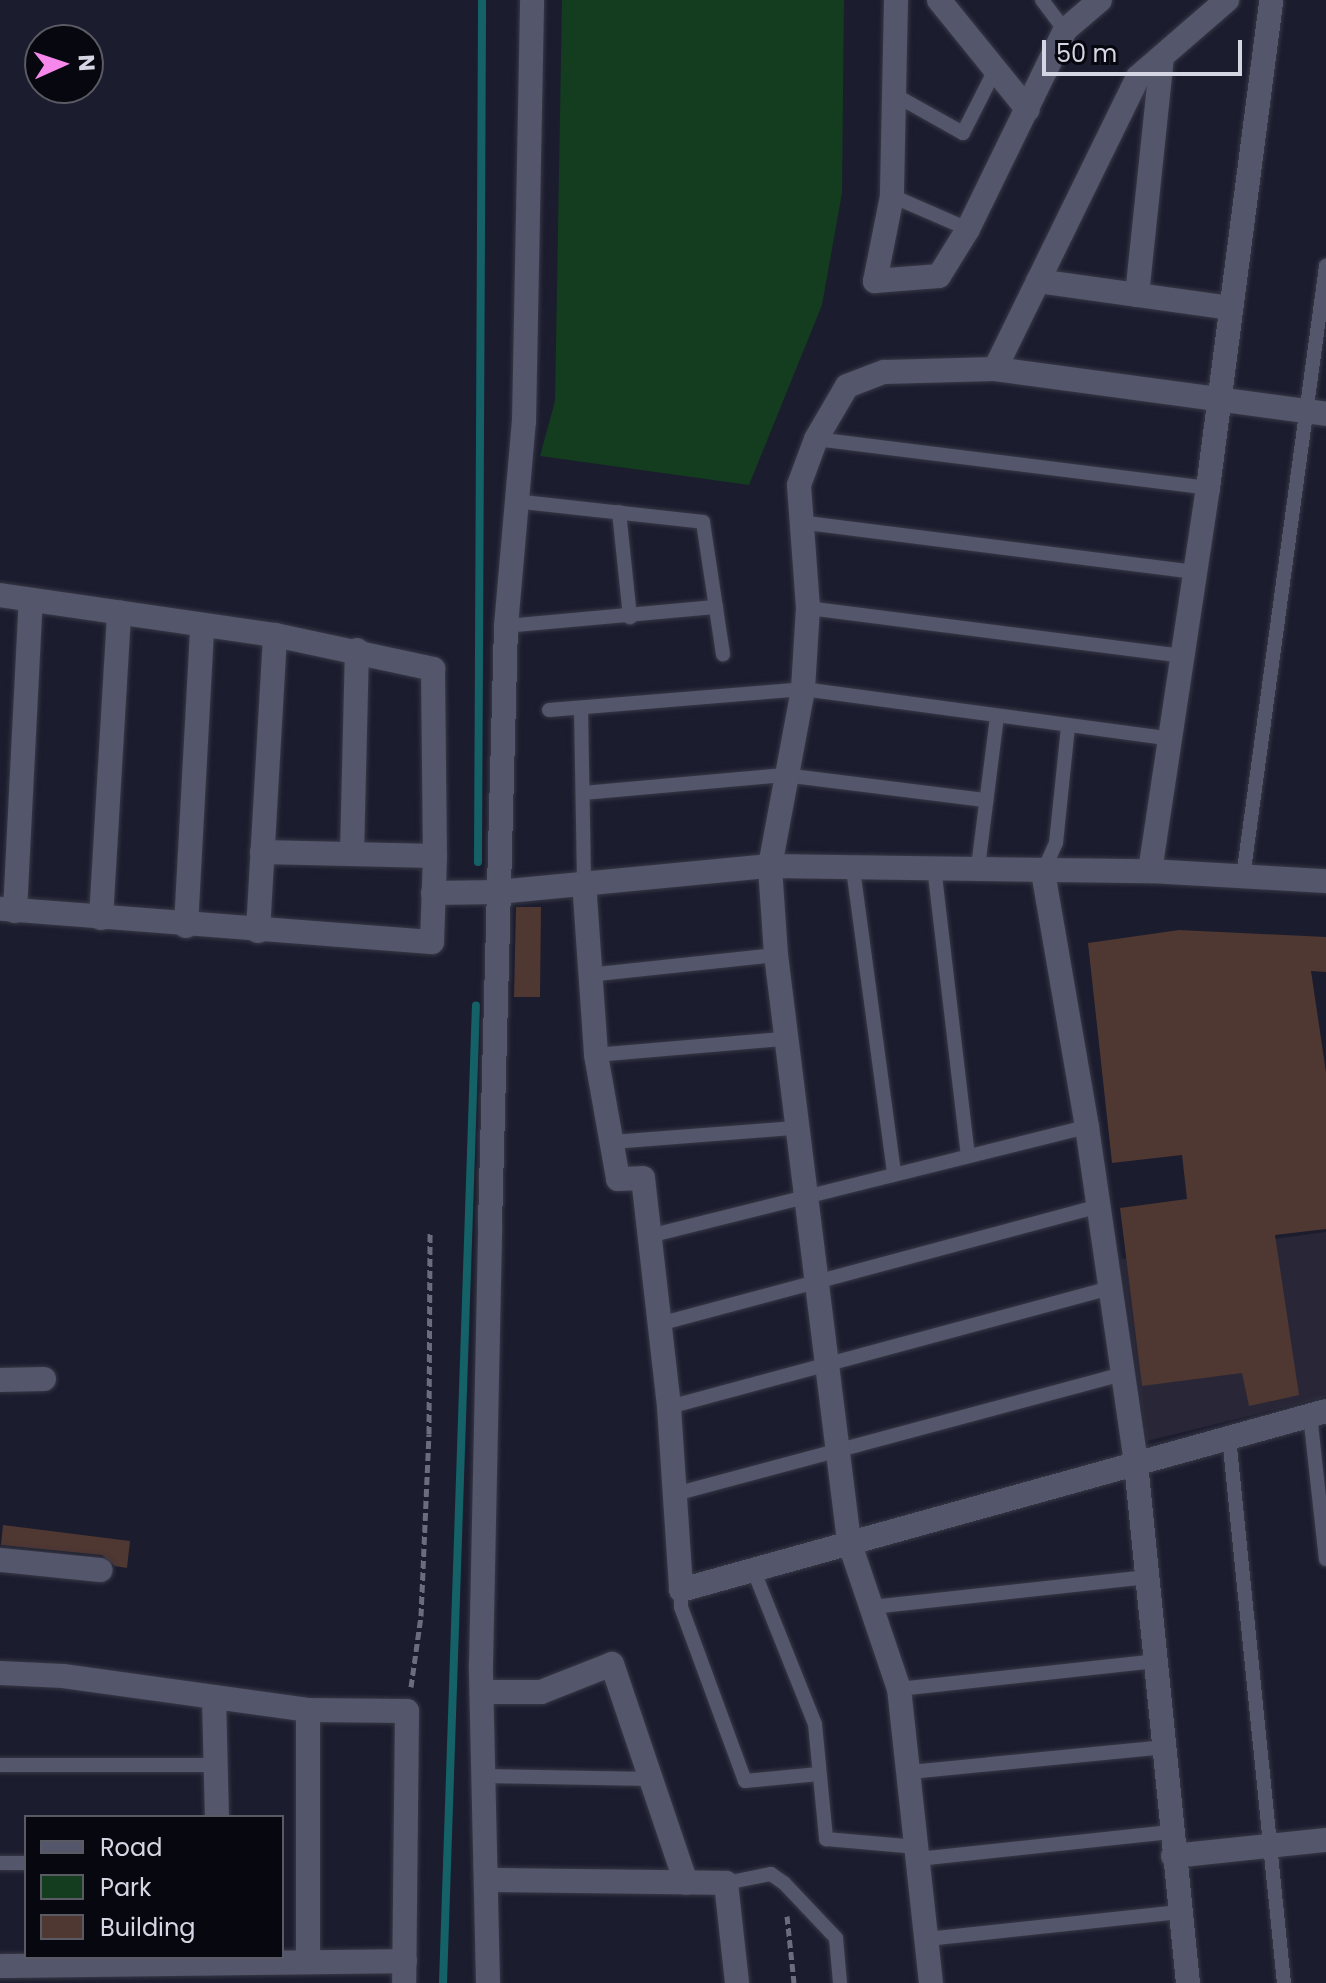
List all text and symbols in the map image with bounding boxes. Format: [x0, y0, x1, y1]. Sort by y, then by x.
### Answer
north arrow [24, 24, 104, 104]
scale bar [1046, 24, 1246, 74]
text: 50 m [1056, 37, 1117, 70]
text: N [71, 54, 102, 72]
legend [24, 1815, 284, 1959]
text: Road [100, 1831, 162, 1864]
text: Park [100, 1871, 151, 1904]
text: Building [100, 1911, 196, 1944]

